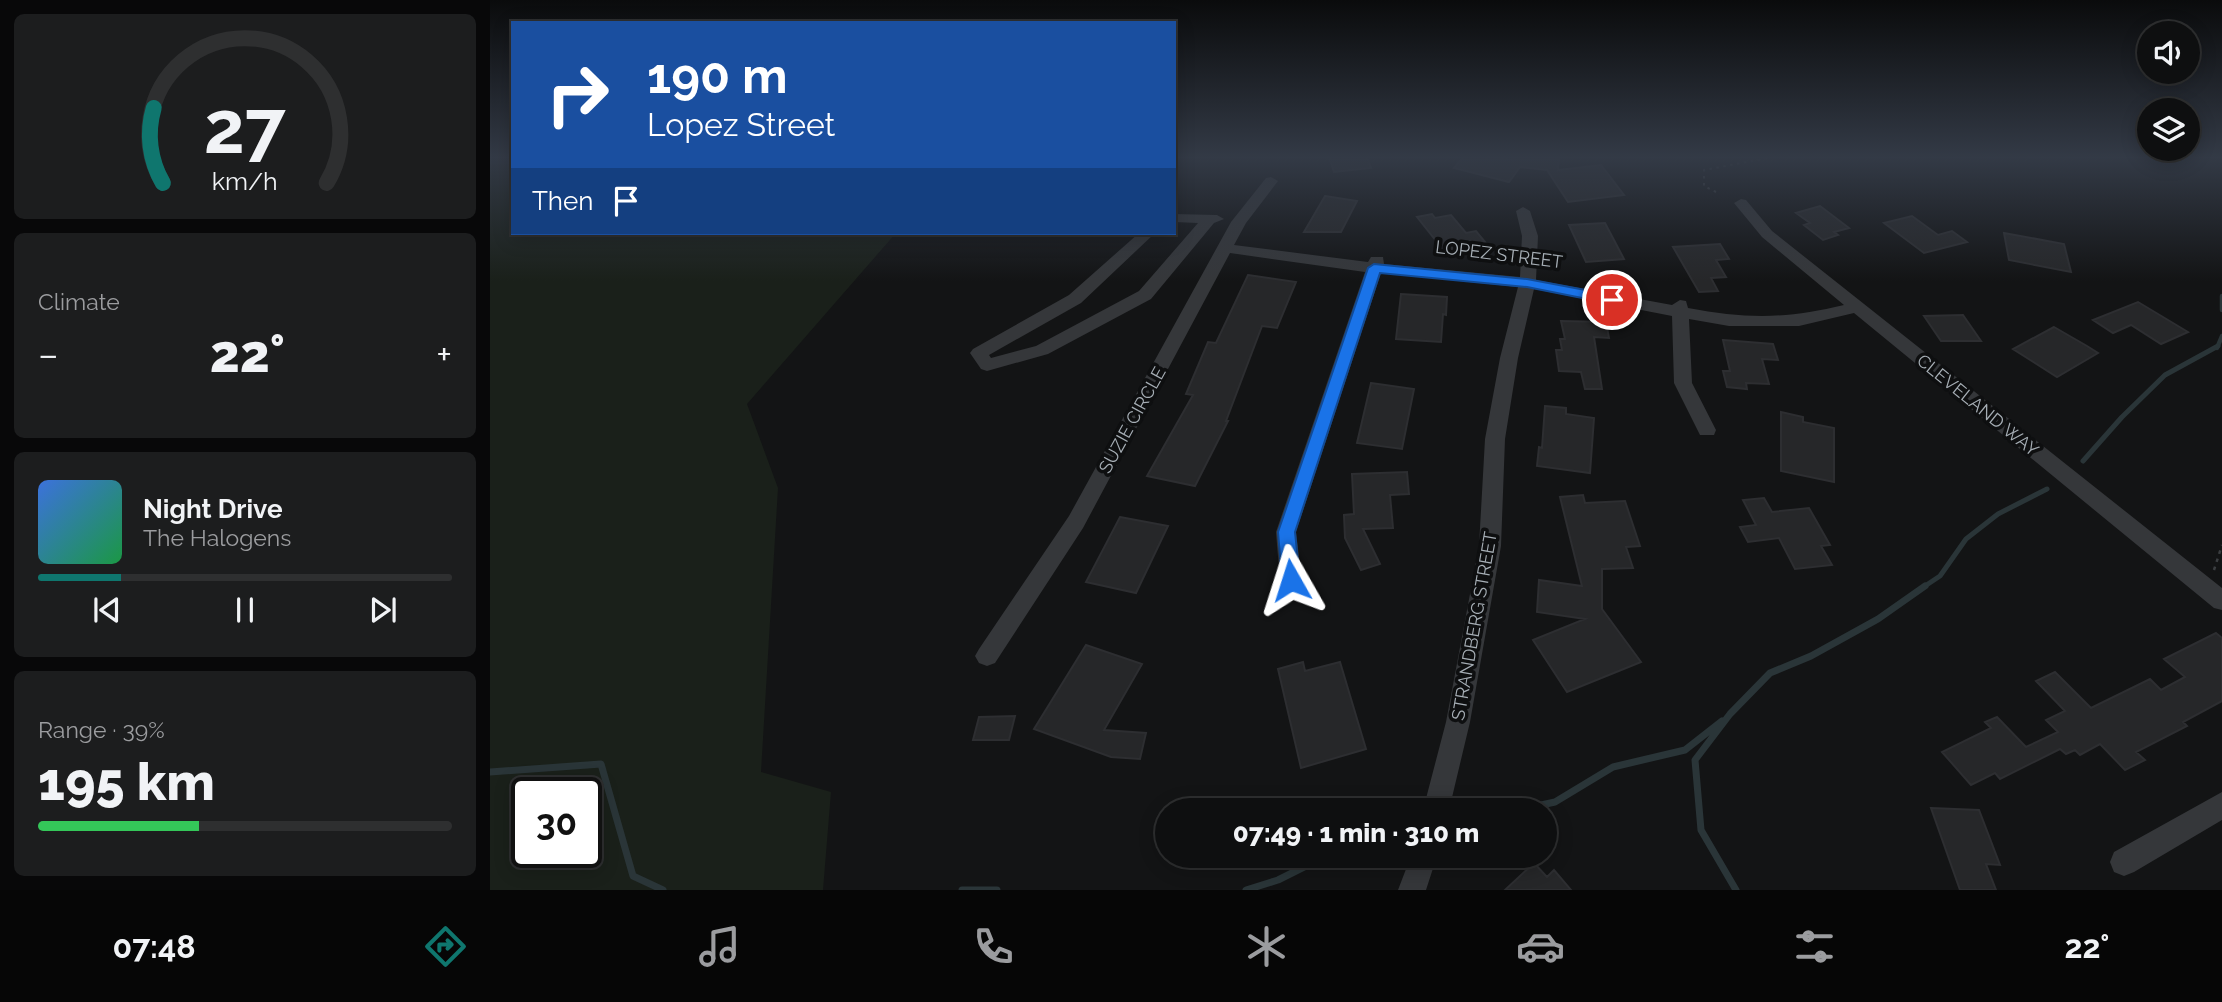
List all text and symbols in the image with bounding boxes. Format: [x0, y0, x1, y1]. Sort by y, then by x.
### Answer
map controls [2137, 21, 2200, 161]
button: sound [2137, 21, 2200, 84]
text: 190 m [647, 47, 788, 104]
icon: right [532, 49, 623, 140]
text: 27 [204, 85, 286, 170]
button: layers [2137, 98, 2200, 161]
text: Lopez Street [647, 106, 835, 143]
text: km/h [212, 165, 278, 195]
icon: arrive [607, 182, 645, 220]
text: Then [532, 186, 593, 216]
street label: LOPEZ STREET [1434, 236, 1564, 272]
pin [1582, 270, 1642, 330]
icon: arrive [1593, 281, 1631, 319]
text: Climate [38, 288, 120, 315]
text: 22° [210, 323, 285, 384]
text: − [38, 332, 58, 377]
text: + [436, 332, 452, 377]
street label: CLEVELAND WAY [1913, 349, 2043, 461]
street label: SUZIE CIRCLE [1094, 363, 1170, 477]
text: Night Drive [143, 494, 282, 524]
text: The Halogens [143, 524, 291, 551]
street label: STRANDBERG STREET [1447, 530, 1501, 722]
position arrow [1254, 543, 1328, 617]
icon: previous [88, 591, 126, 629]
icon: pause [226, 591, 264, 629]
icon: next [364, 591, 402, 629]
text: Range · 39% [38, 716, 165, 743]
text: 195 km [38, 751, 215, 812]
speed limit sign: 30 [511, 777, 602, 868]
text: 07:49 · 1 min · 310 m [1233, 818, 1479, 848]
icon: directions [421, 922, 470, 971]
icon: music [695, 922, 744, 971]
icon: phone [969, 922, 1018, 971]
icon: climate [1242, 922, 1291, 971]
icon: car [1516, 922, 1565, 971]
icon: filters [1790, 922, 1839, 971]
text: 07:48 [112, 928, 196, 965]
text: 22° [2064, 928, 2109, 965]

